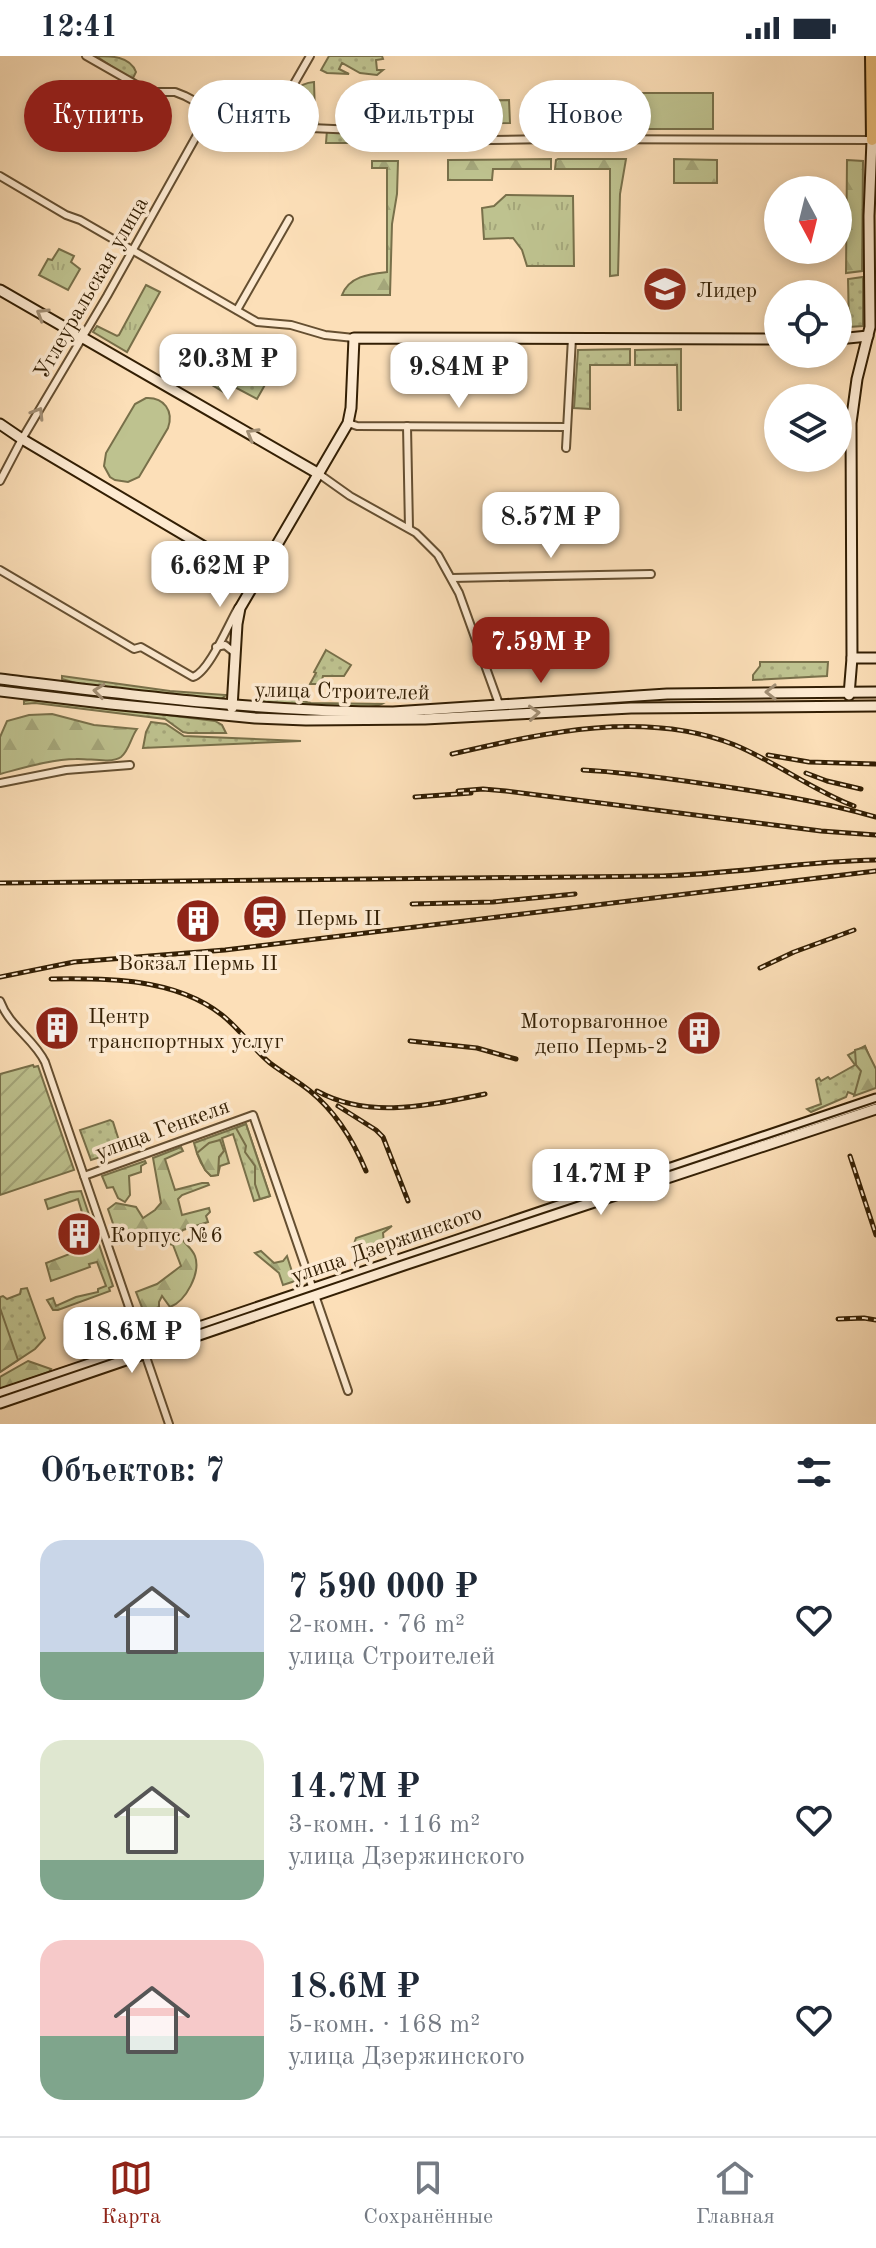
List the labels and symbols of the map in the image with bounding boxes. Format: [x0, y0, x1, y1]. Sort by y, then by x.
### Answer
north arrow [764, 176, 852, 264]
street label: Углеуральская улица [31, 193, 153, 383]
school or university icon: Лидер [641, 265, 689, 313]
place label: Лидер [696, 280, 757, 302]
one-way arrow [36, 308, 51, 324]
pin: 20.3M ₽ [154, 334, 302, 402]
pin: 9.84M ₽ [385, 342, 533, 410]
one-way arrow [29, 407, 44, 422]
one-way arrow [246, 428, 261, 444]
pin: 8.57M ₽ [477, 492, 625, 560]
pin: 6.62M ₽ [146, 541, 294, 609]
pin: 7.59M ₽ [467, 617, 615, 685]
street label: улица Строителей [254, 679, 430, 705]
one-way arrow [92, 683, 106, 700]
one-way arrow [764, 684, 777, 701]
one-way arrow [528, 704, 541, 721]
station icon: Пермь II [241, 893, 289, 941]
building icon: Вокзал Пермь II [174, 897, 222, 945]
place label: Пермь II [296, 908, 381, 930]
place label: Вокзал Пермь II [118, 953, 278, 975]
building icon: Центр транспортных услуг [33, 1004, 81, 1052]
place label: Центр транспортных услуг [88, 1006, 284, 1053]
building icon: Моторвагонное депо Пермь-2 [675, 1009, 723, 1057]
place label: Моторвагонное депо Пермь-2 [520, 1011, 668, 1058]
street label: улица Генкеля [93, 1095, 233, 1164]
pin: 14.7M ₽ [527, 1149, 675, 1217]
street label: улица Дзержинского [288, 1202, 485, 1288]
building icon: Корпус №6 [55, 1210, 103, 1258]
place label: Корпус №6 [110, 1225, 223, 1247]
pin: 18.6M ₽ [58, 1307, 206, 1375]

